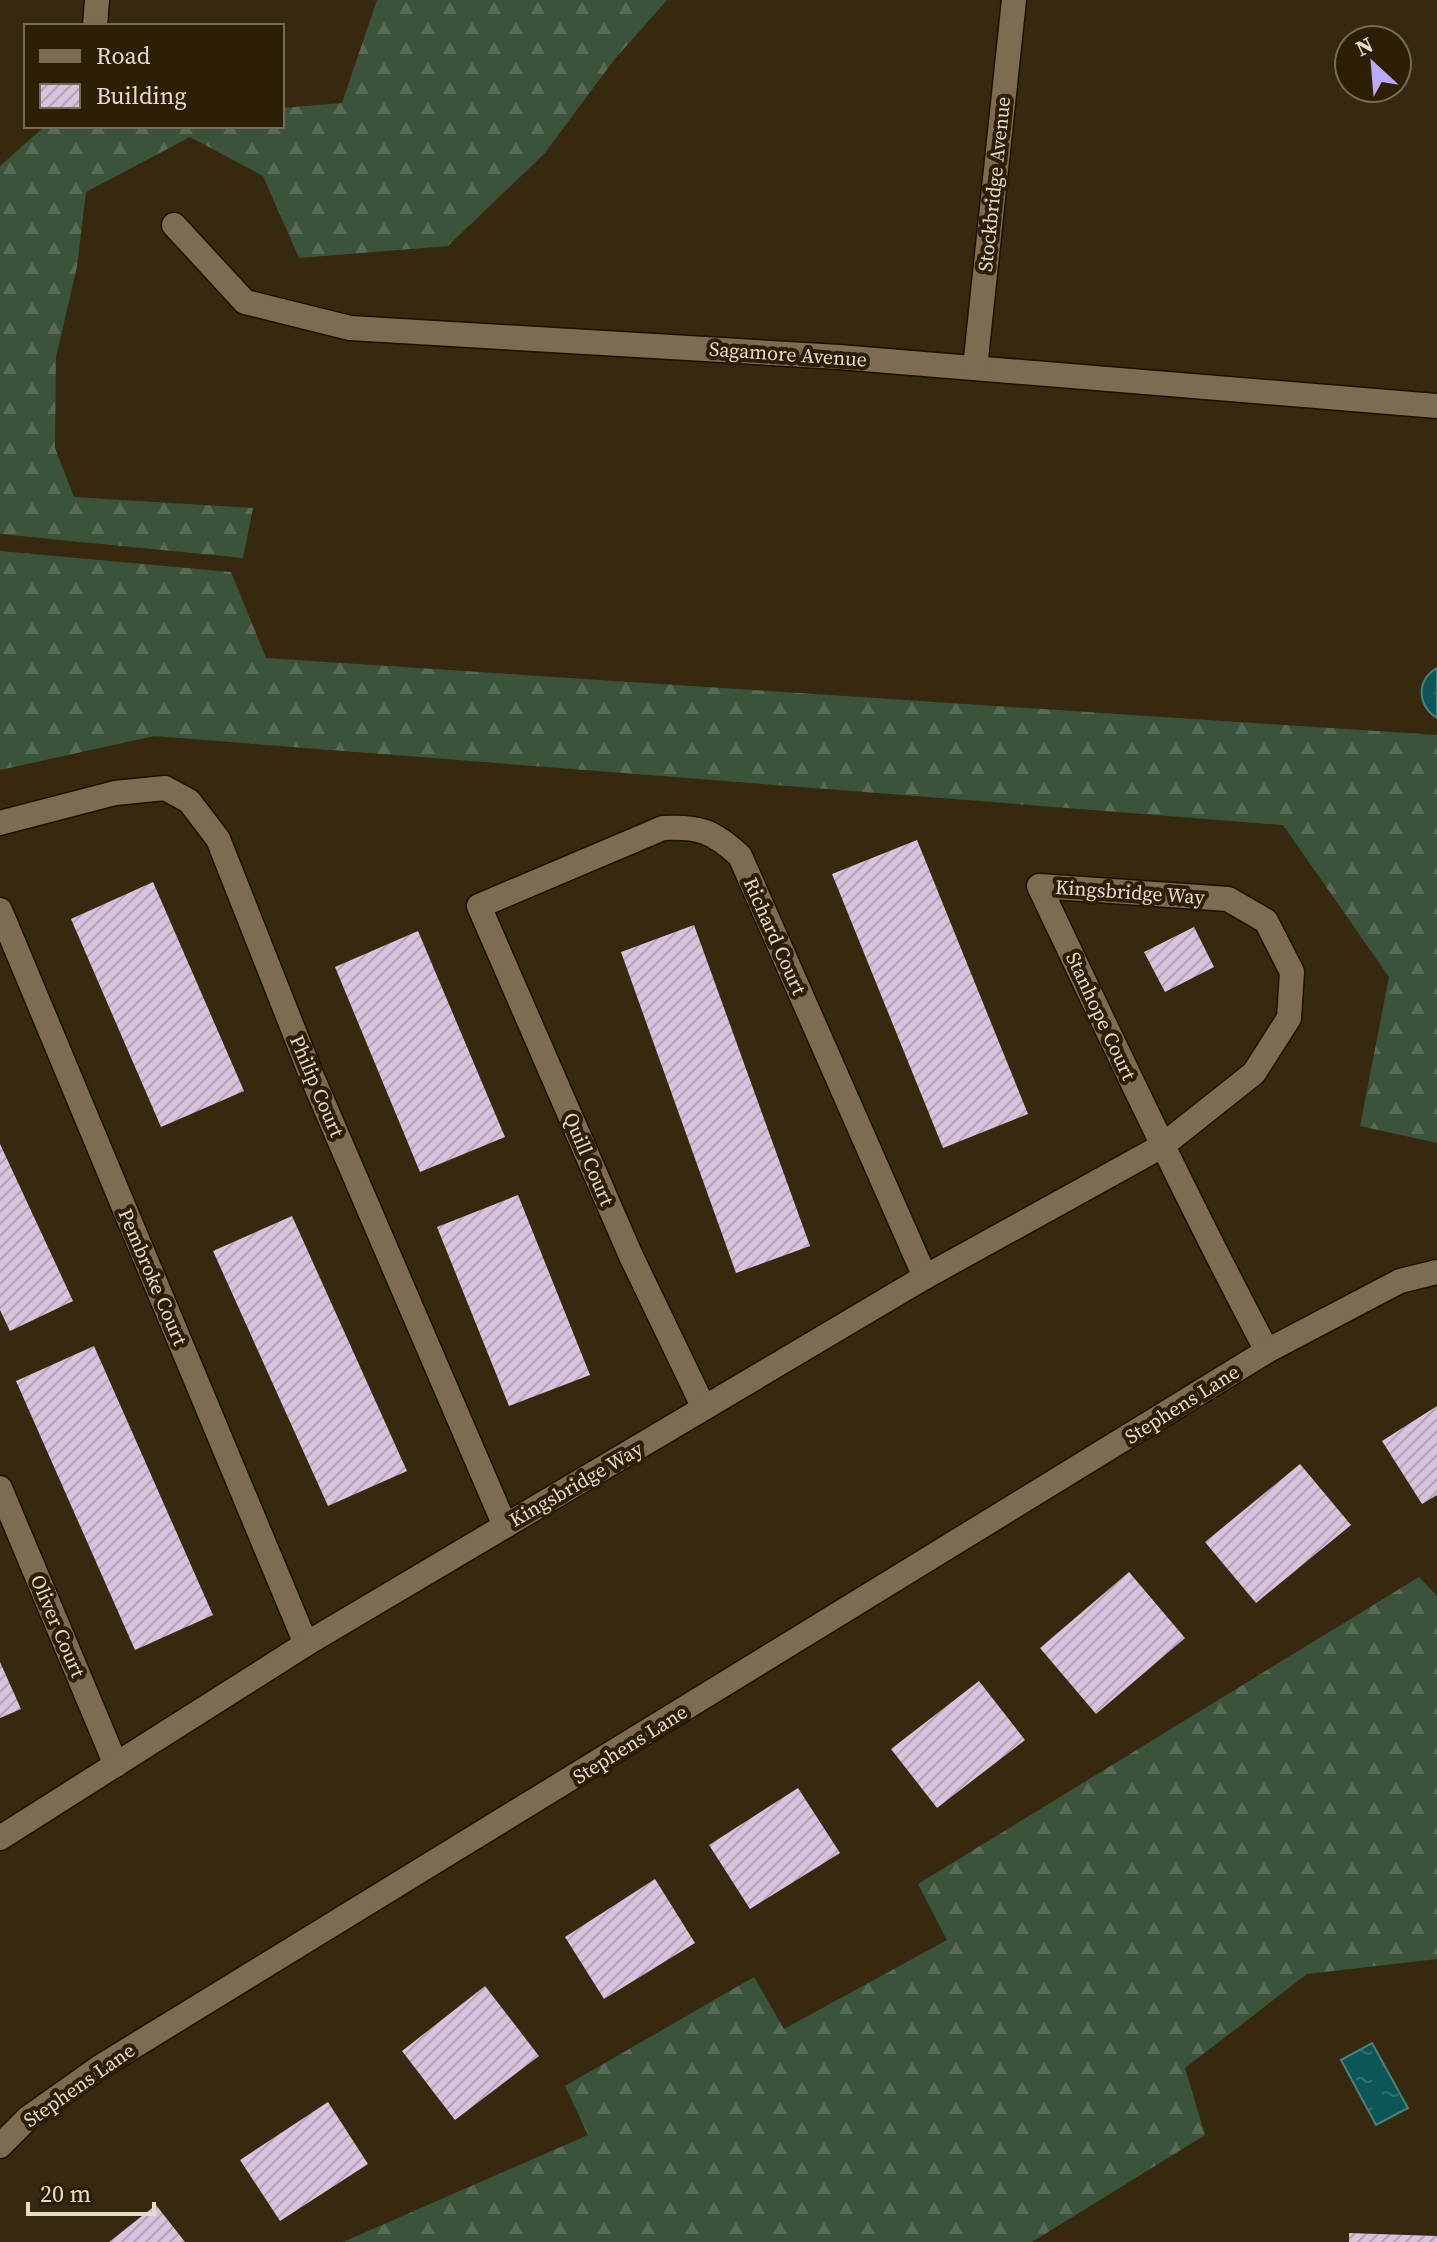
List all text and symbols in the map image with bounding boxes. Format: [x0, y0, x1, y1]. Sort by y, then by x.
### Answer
legend [24, 24, 284, 128]
north arrow [1333, 24, 1413, 104]
text: N [1350, 29, 1378, 63]
text: Road [96, 39, 151, 72]
text: Building [96, 79, 187, 112]
street label: Stockbridge Avenue [971, 95, 1017, 273]
street label: Sagamore Avenue [708, 335, 868, 373]
street label: Richard Court [737, 873, 813, 999]
street label: Kingsbridge Way [1054, 873, 1206, 911]
street label: Stanhope Court [1059, 947, 1143, 1085]
street label: Philip Court [283, 1031, 351, 1142]
street label: Quill Court [557, 1108, 621, 1210]
street label: Pembroke Court [112, 1204, 195, 1350]
street label: Stephens Lane [1119, 1358, 1245, 1450]
street label: Kingsbridge Way [504, 1434, 649, 1534]
street label: Oliver Court [24, 1570, 92, 1682]
street label: Stephens Lane [567, 1698, 693, 1790]
street label: Stephens Lane [18, 2036, 140, 2134]
scale bar [28, 2166, 154, 2216]
text: 20 m [40, 2177, 91, 2210]

